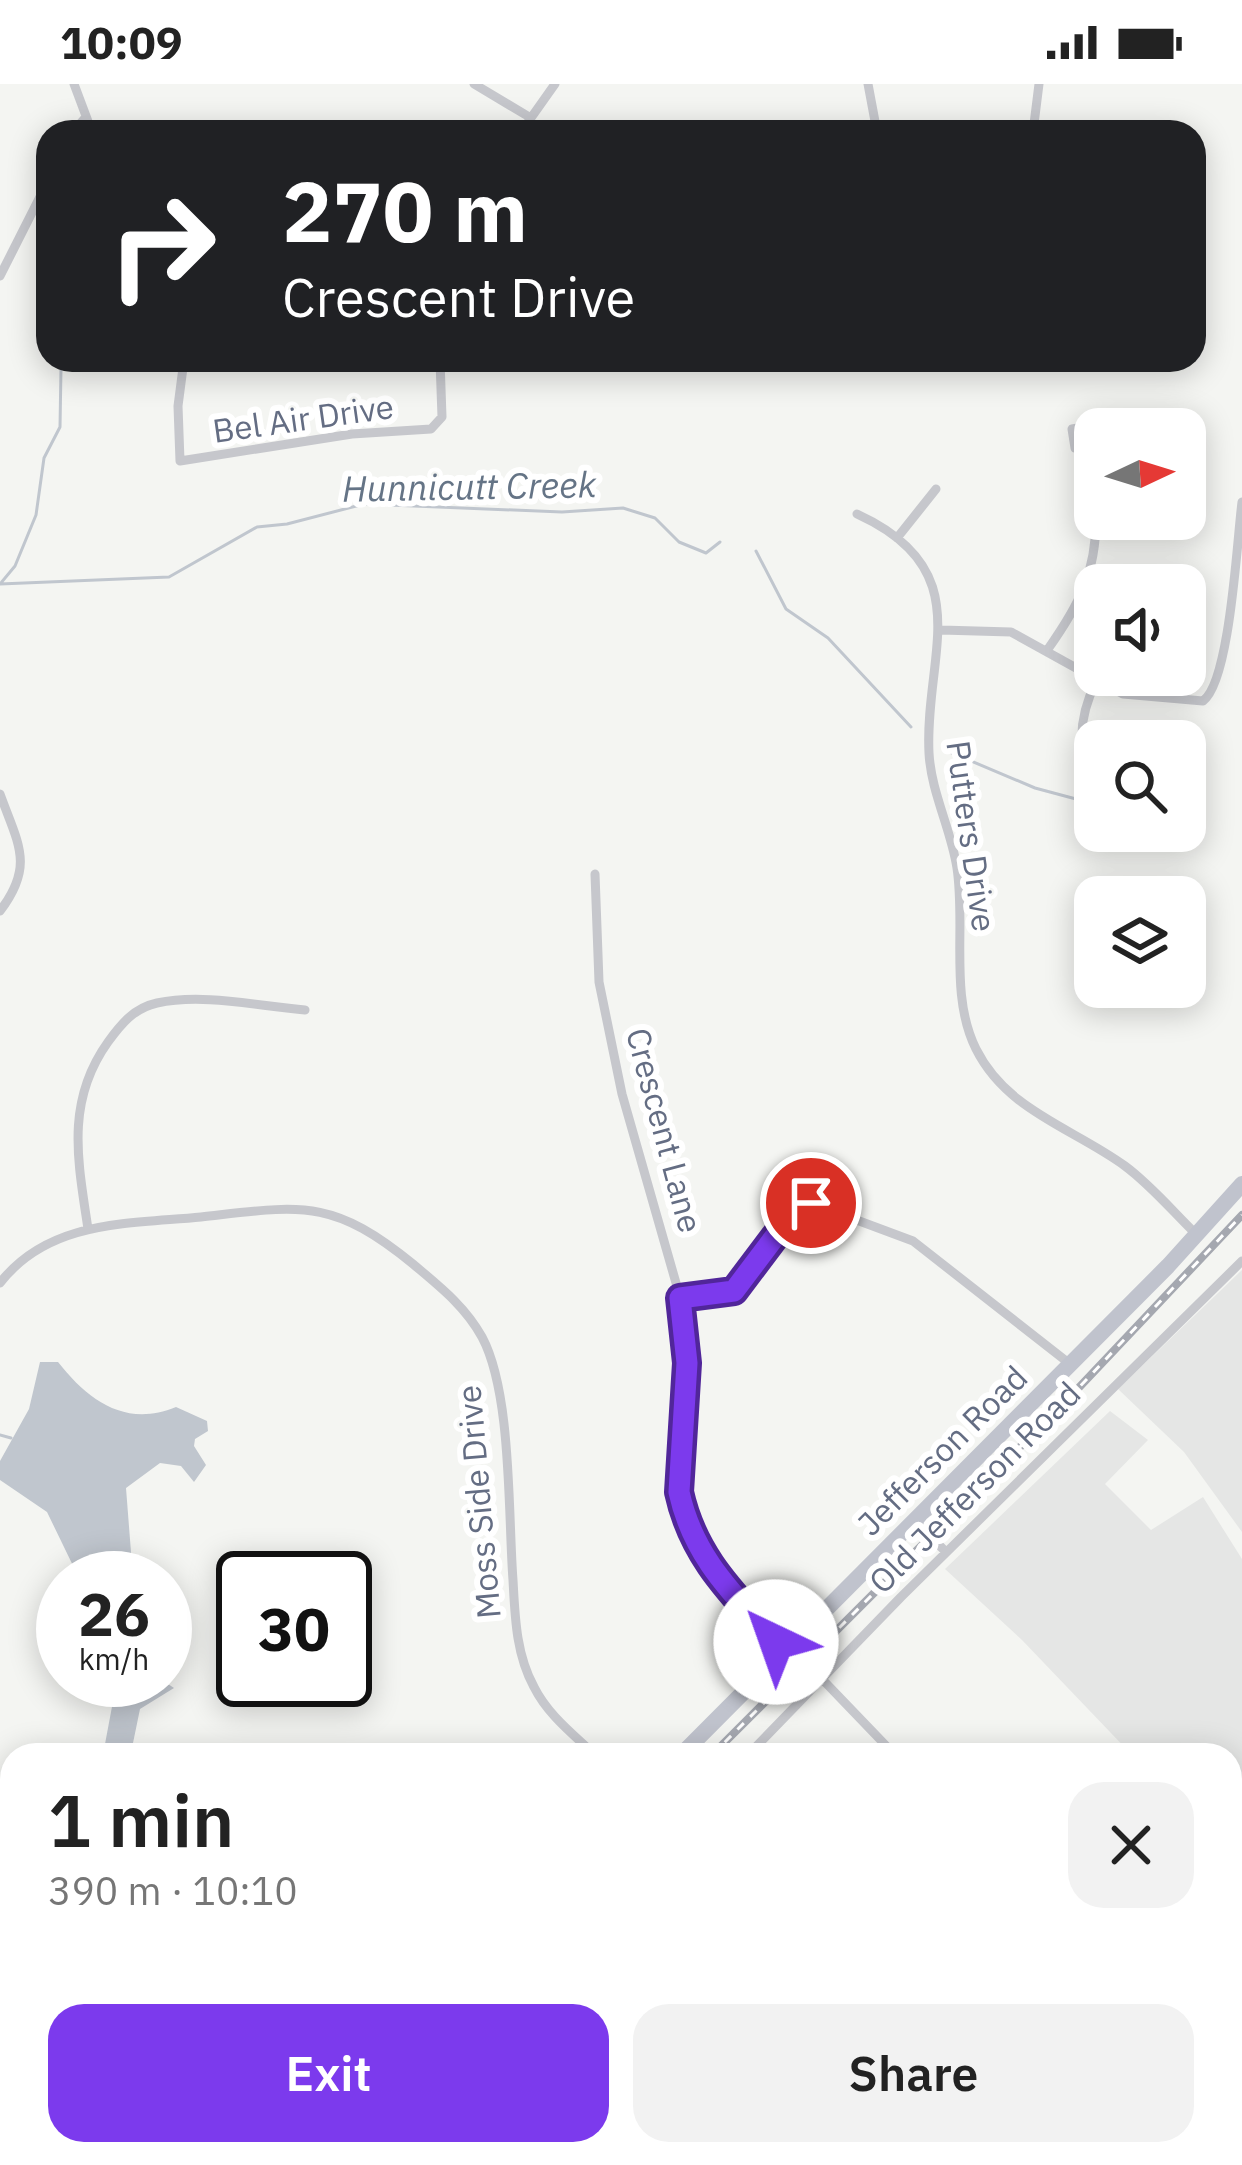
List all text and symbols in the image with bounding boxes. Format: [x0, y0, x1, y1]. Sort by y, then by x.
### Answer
text: 10:09 [60, 13, 183, 71]
text: 270 m [282, 156, 528, 265]
icon: right [84, 168, 240, 324]
text: Crescent Drive [282, 262, 635, 332]
street label: Bel Air Drive [210, 384, 396, 452]
north arrow [1074, 408, 1206, 540]
map controls [1074, 408, 1206, 1008]
water label: Hunnicutt Creek [341, 460, 598, 512]
button: sound [1074, 564, 1206, 696]
button: search [1074, 720, 1206, 852]
street label: Putters Drive [937, 738, 1007, 934]
button: layers [1074, 876, 1206, 1008]
street label: Crescent Lane [617, 1023, 713, 1237]
pin [760, 1152, 862, 1254]
icon: arrive [778, 1170, 844, 1236]
street label: Jefferson Road [848, 1356, 1036, 1544]
street label: Old Jefferson Road [859, 1372, 1089, 1602]
street label: Moss Side Drive [446, 1384, 510, 1620]
speed limit sign: 30 [216, 1551, 372, 1707]
text: 26 [78, 1574, 150, 1653]
position arrow [713, 1579, 839, 1705]
text: km/h [79, 1639, 149, 1678]
text: 1 min [48, 1773, 234, 1867]
button: close [1068, 1782, 1194, 1908]
text: 390 m · 10:10 [48, 1865, 298, 1916]
button: Exit [48, 2004, 609, 2142]
button: Share [633, 2004, 1194, 2142]

